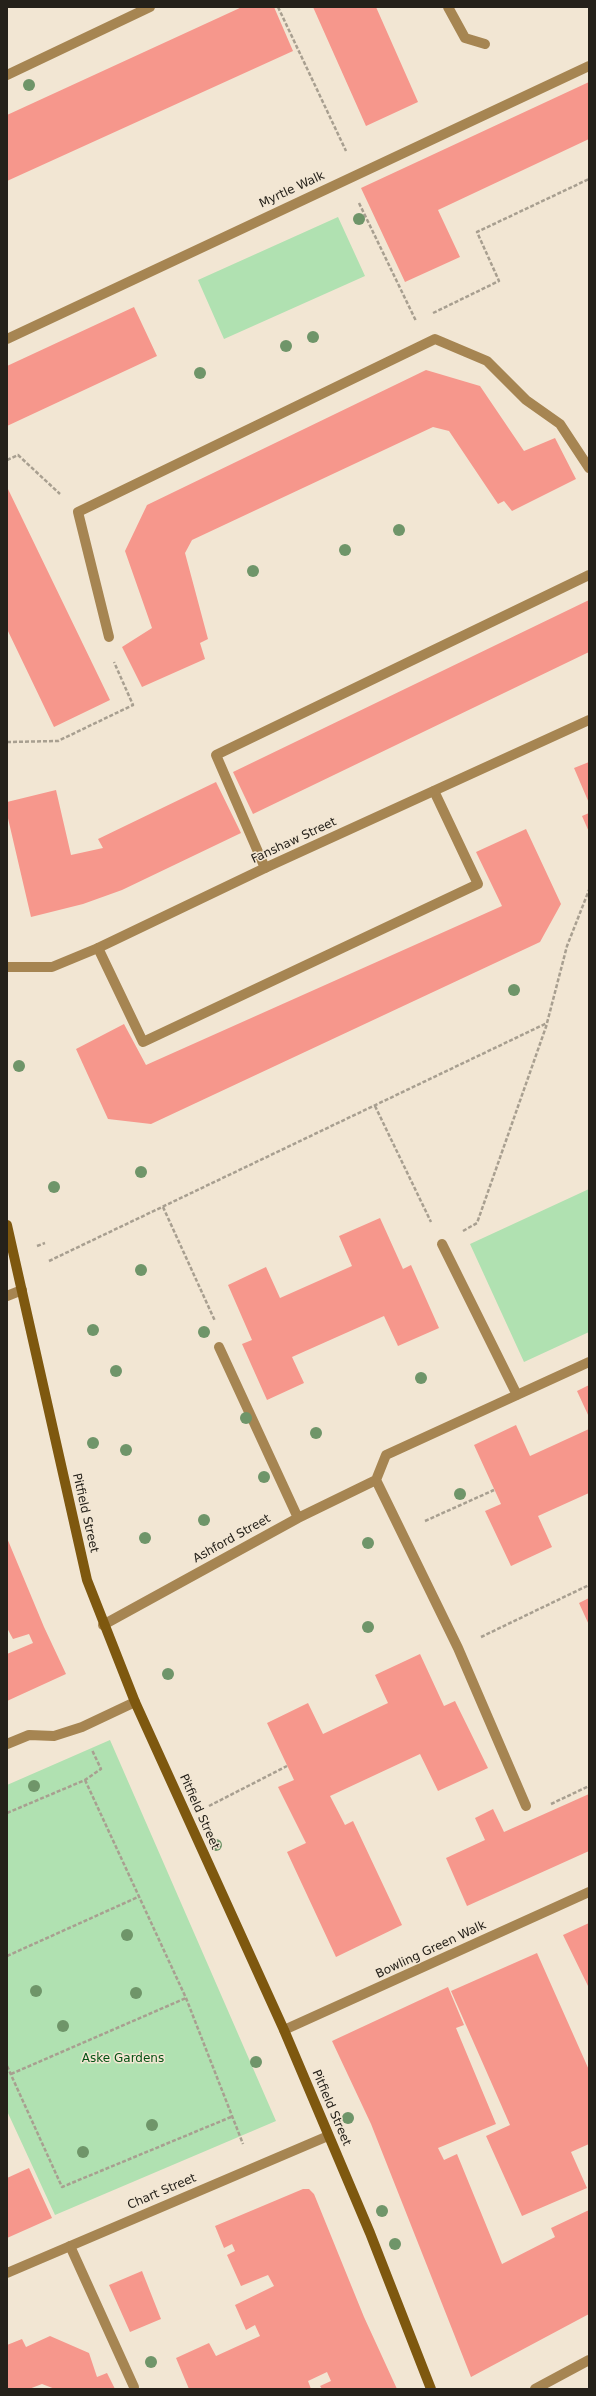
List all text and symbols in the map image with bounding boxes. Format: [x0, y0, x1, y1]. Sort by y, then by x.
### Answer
street label: Myrtle Walk [257, 169, 327, 211]
street label: Fanshaw Street [249, 815, 339, 867]
street label: Pitfield Street [69, 1472, 101, 1554]
street label: Ashford Street [191, 1512, 273, 1566]
street label: Pitfield Street [176, 1772, 222, 1852]
street label: Bowling Green Walk [374, 1918, 488, 1982]
park label: Aske Gardens [82, 2052, 164, 2066]
street label: Pitfield Street [309, 2068, 353, 2148]
street label: Chart Street [125, 2171, 199, 2213]

